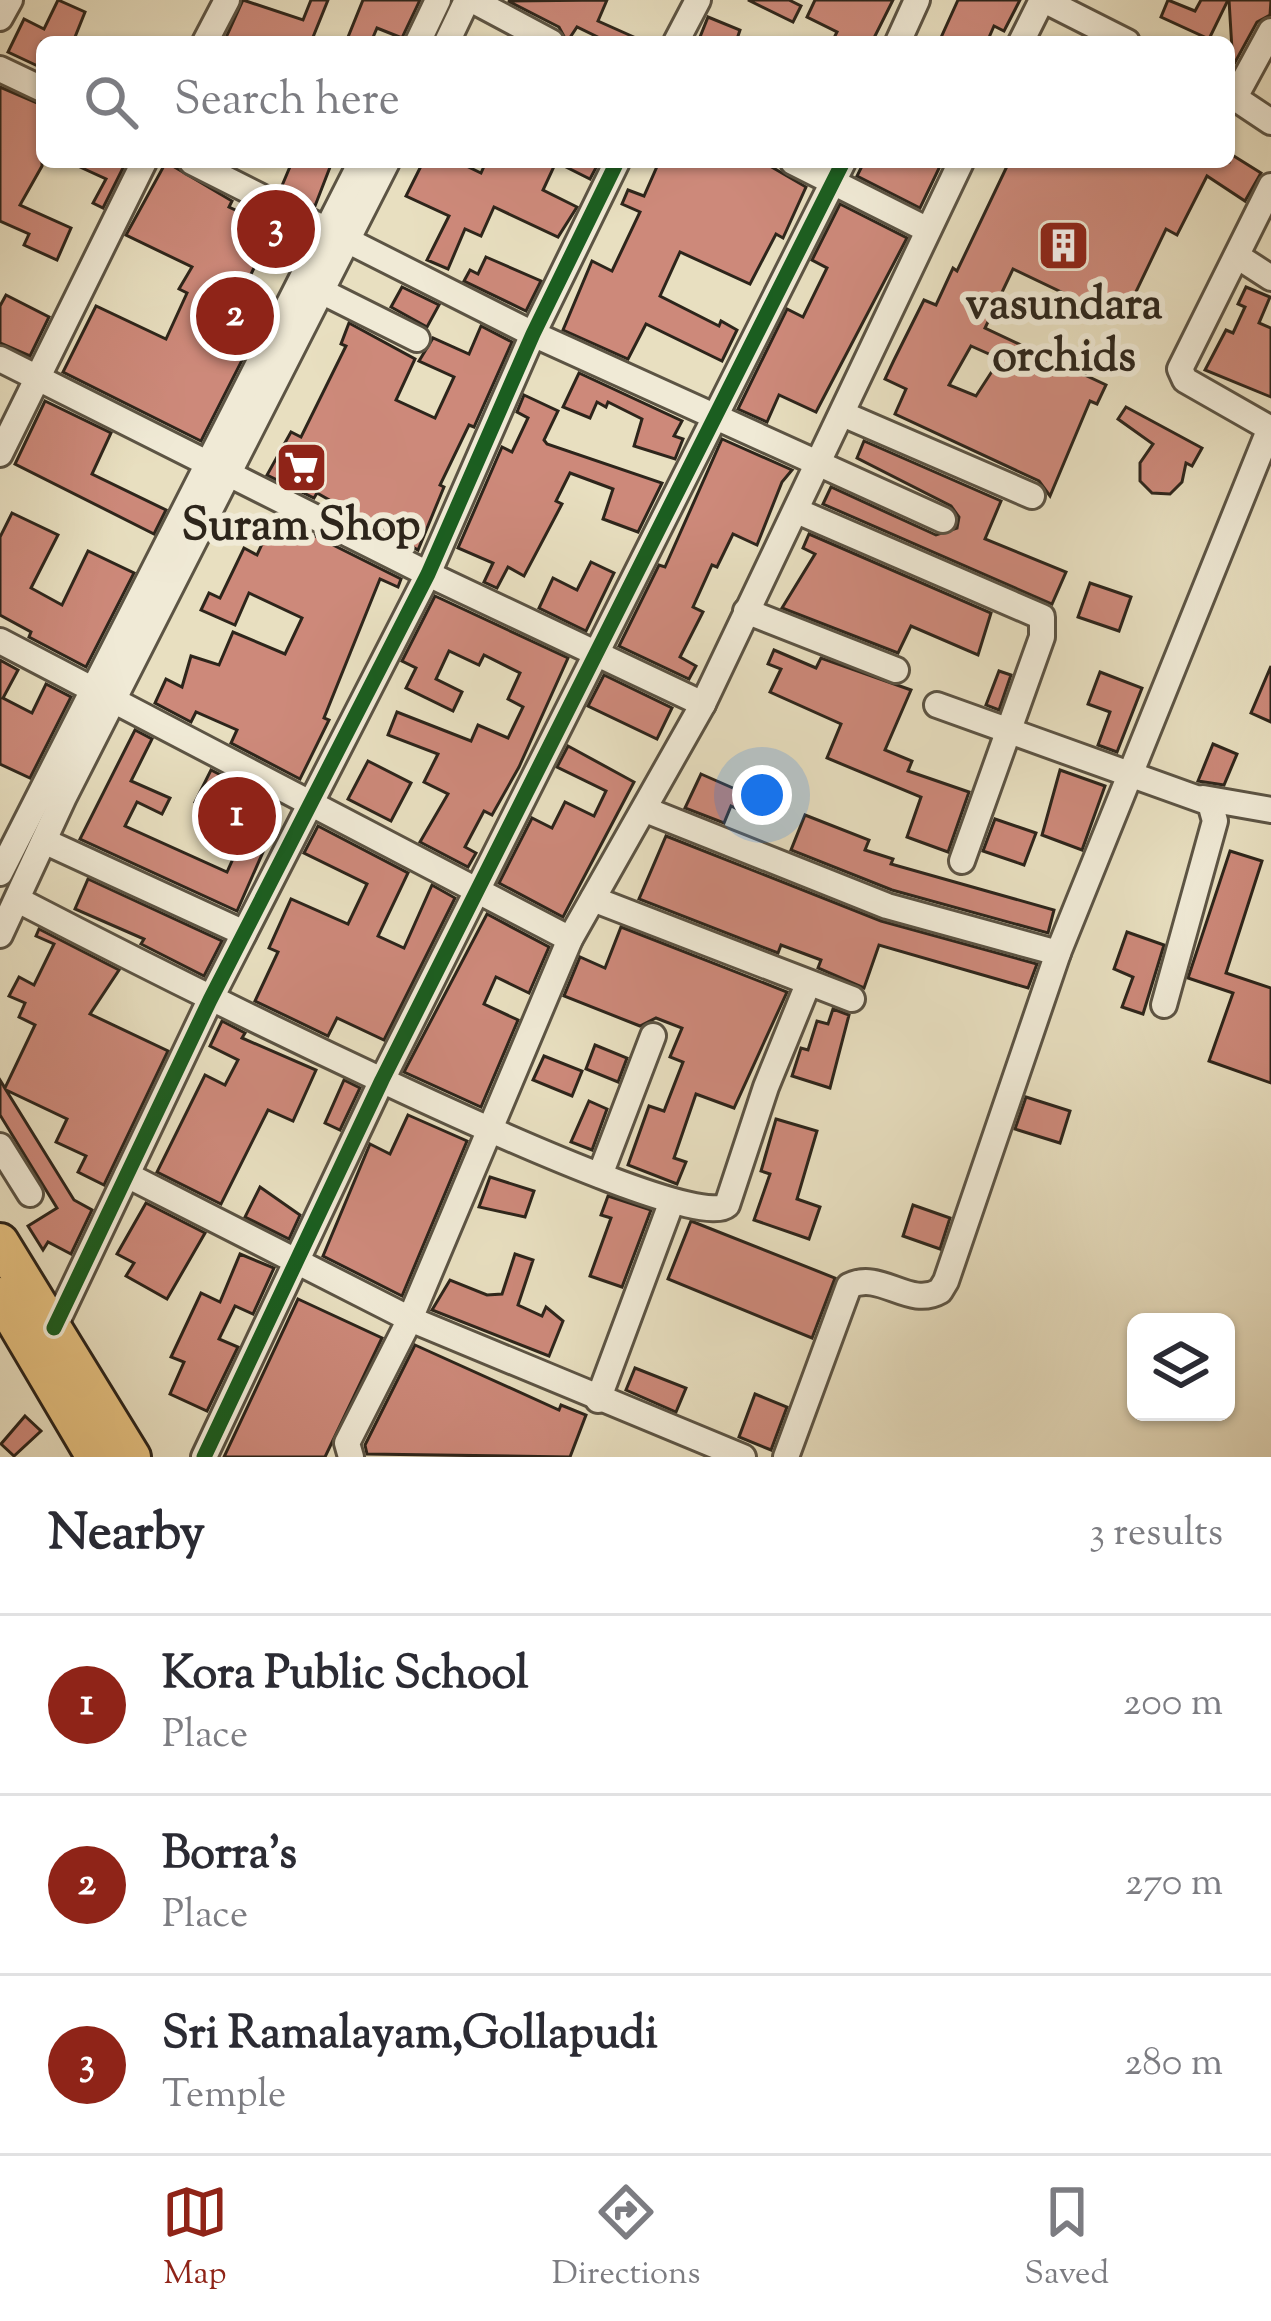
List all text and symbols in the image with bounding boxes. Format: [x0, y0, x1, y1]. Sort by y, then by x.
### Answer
search box [36, 36, 1235, 168]
icon: search [78, 69, 144, 135]
text: Search here [174, 70, 400, 135]
pin: 3 [237, 184, 315, 274]
building icon: vasundara orchids [1036, 218, 1092, 274]
pin: 2 [196, 271, 274, 361]
place label: vasundara orchids [965, 275, 1163, 392]
supermarket icon: Suram Shop [273, 439, 329, 495]
place label: Suram Shop [181, 496, 421, 561]
your location [732, 765, 792, 825]
pin: 1 [198, 771, 276, 861]
map controls [1127, 1313, 1235, 1421]
button: layers [1127, 1313, 1235, 1421]
text: Nearby [48, 1499, 205, 1572]
text: 3 results [1089, 1507, 1223, 1563]
text: Kora Public School [162, 1644, 529, 1709]
text: 1 [80, 1677, 94, 1733]
text: 200 m [1123, 1677, 1223, 1733]
text: Place [162, 1709, 248, 1765]
text: Borra's [162, 1824, 297, 1889]
text: 2 [78, 1857, 96, 1913]
text: 270 m [1125, 1857, 1223, 1913]
text: Place [162, 1889, 248, 1945]
text: Sri Ramalayam,Gollapudi [162, 2004, 658, 2069]
text: 3 [79, 2037, 95, 2093]
text: 280 m [1124, 2037, 1223, 2093]
text: Temple [162, 2069, 286, 2125]
tab: Map [162, 2179, 228, 2299]
tab: Directions [552, 2179, 701, 2299]
tab: Saved [1024, 2179, 1109, 2299]

